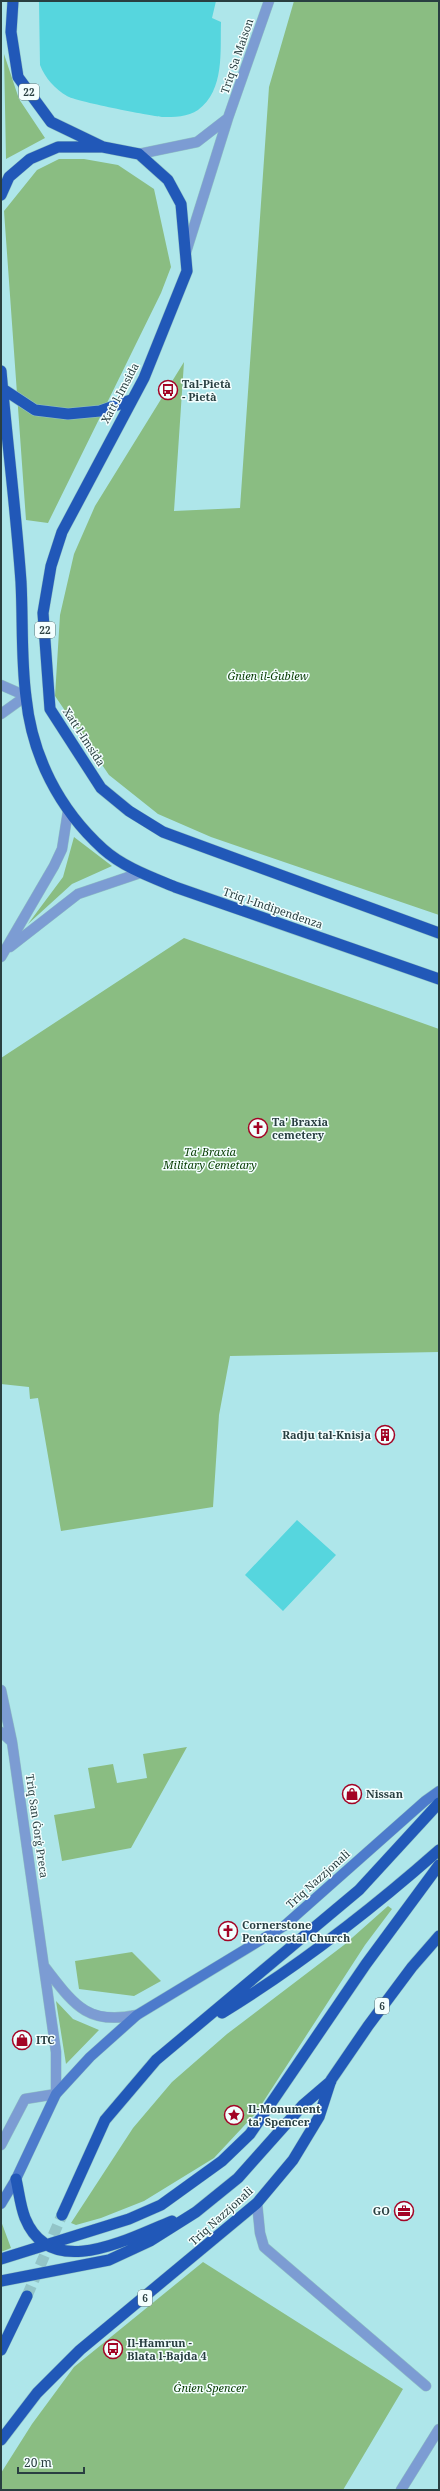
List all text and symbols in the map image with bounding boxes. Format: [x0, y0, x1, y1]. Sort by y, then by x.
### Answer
street label: Triq Sa Maison [217, 16, 256, 95]
road number: 22 [19, 84, 39, 100]
street label: Xatt l-Imsida [97, 360, 142, 426]
place label: Tal-Pietà - Pietà [182, 376, 231, 404]
bus stop icon: Tal-Pietà - Pietà [157, 379, 179, 401]
road number: 22 [35, 622, 55, 638]
park label: Ġnien il-Ġublew [227, 668, 309, 683]
street label: Xatt l-Imsida [60, 705, 109, 769]
street label: Triq l-Indipendenza [221, 883, 325, 932]
place label: Ta' Braxia cemetery [272, 1114, 329, 1142]
church icon: Ta' Braxia cemetery [247, 1117, 269, 1139]
park label: Ta' Braxia Military Cemetary [162, 1144, 257, 1172]
building icon: Radju tal-Knisja [374, 1424, 396, 1446]
place label: Radju tal-Knisja [282, 1427, 371, 1442]
street label: Triq San Ġorġ Preca [23, 1773, 52, 1879]
shop icon: Nissan [341, 1783, 363, 1805]
place label: Nissan [366, 1786, 404, 1801]
street label: Triq Nazzjonali [283, 1846, 353, 1911]
place label: Cornerstone Pentacostal Church [242, 1917, 351, 1945]
church icon: Cornerstone Pentacostal Church [217, 1920, 239, 1942]
road number: 6 [375, 1998, 389, 2014]
shop icon: ITC [11, 2029, 33, 2051]
place label: ITC [36, 2032, 55, 2047]
place label: Il-Monument ta' Spencer [248, 2101, 321, 2129]
place icon: Il-Monument ta' Spencer [223, 2104, 245, 2126]
street label: Triq Nazzjonali [186, 2183, 256, 2248]
office icon: GO [393, 2200, 415, 2222]
place label: GO [373, 2203, 390, 2218]
road number: 6 [138, 2290, 152, 2306]
place label: Il-Ħamrun - Blata l-Bajda 4 [127, 2335, 207, 2363]
bus stop icon: Il-Ħamrun - Blata l-Bajda 4 [102, 2338, 124, 2360]
park label: Ġnien Spencer [174, 2380, 247, 2395]
scale bar [18, 2449, 84, 2475]
text: 20 m [24, 2454, 52, 2471]

